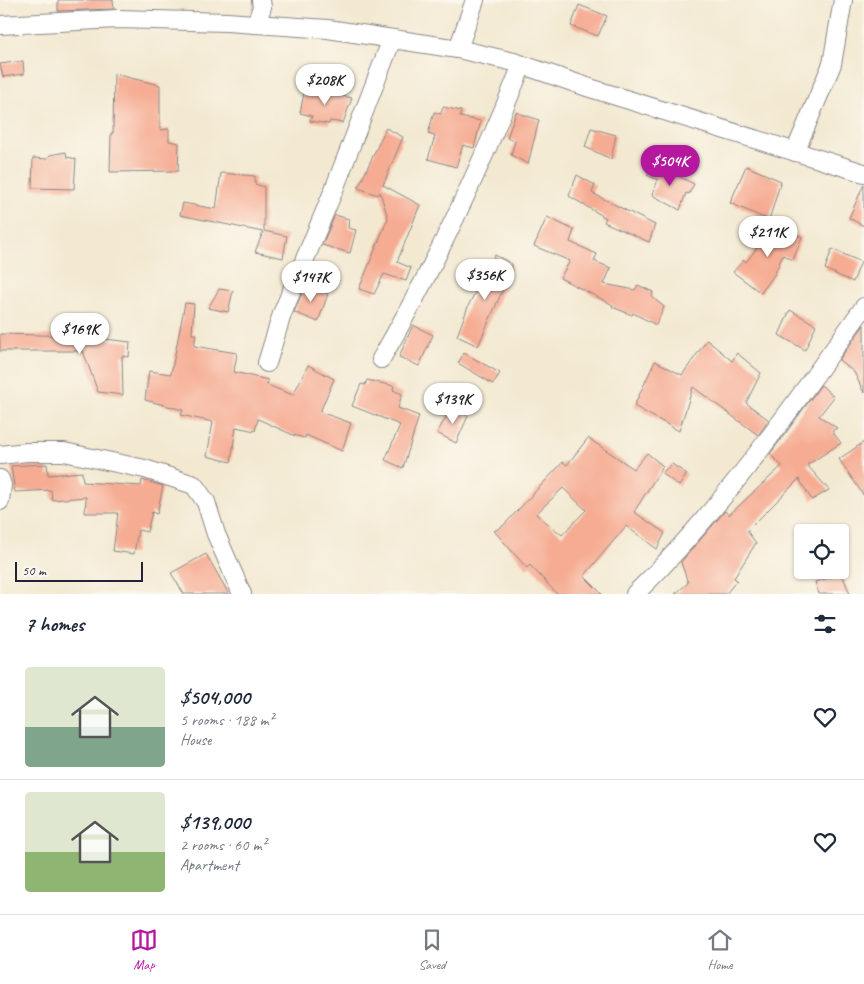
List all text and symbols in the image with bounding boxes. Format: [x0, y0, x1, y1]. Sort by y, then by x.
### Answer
pin: $208K [290, 64, 360, 106]
text: $208K [307, 70, 343, 90]
pin: $504K [635, 144, 705, 187]
text: $504K [652, 151, 688, 171]
pin: $211K [733, 216, 803, 258]
text: $211K [750, 222, 786, 242]
pin: $356K [450, 258, 520, 301]
pin: $147K [276, 260, 346, 303]
text: $356K [466, 265, 504, 285]
text: $147K [293, 267, 329, 287]
pin: $169K [45, 312, 115, 355]
text: $169K [61, 319, 99, 339]
pin: $139K [418, 382, 488, 425]
text: $139K [435, 389, 471, 409]
map controls [794, 524, 849, 579]
button: locate [794, 524, 849, 579]
scale bar [15, 559, 142, 582]
text: 50 m [22, 562, 46, 579]
icon: filters [811, 610, 839, 638]
text: 7 homes [25, 611, 84, 637]
text: $504,000 [180, 684, 250, 710]
icon: home [65, 687, 125, 747]
icon: heart [811, 703, 839, 731]
text: 5 rooms · 188 m² [180, 710, 274, 730]
text: House [180, 730, 211, 750]
text: $139,000 [180, 809, 250, 835]
icon: home [65, 812, 125, 872]
icon: heart [811, 828, 839, 856]
text: 2 rooms · 60 m² [180, 835, 266, 855]
text: Apartment [180, 855, 239, 875]
tab: Map [130, 926, 158, 973]
tab: Saved [418, 926, 446, 973]
tab: Home [706, 926, 734, 973]

